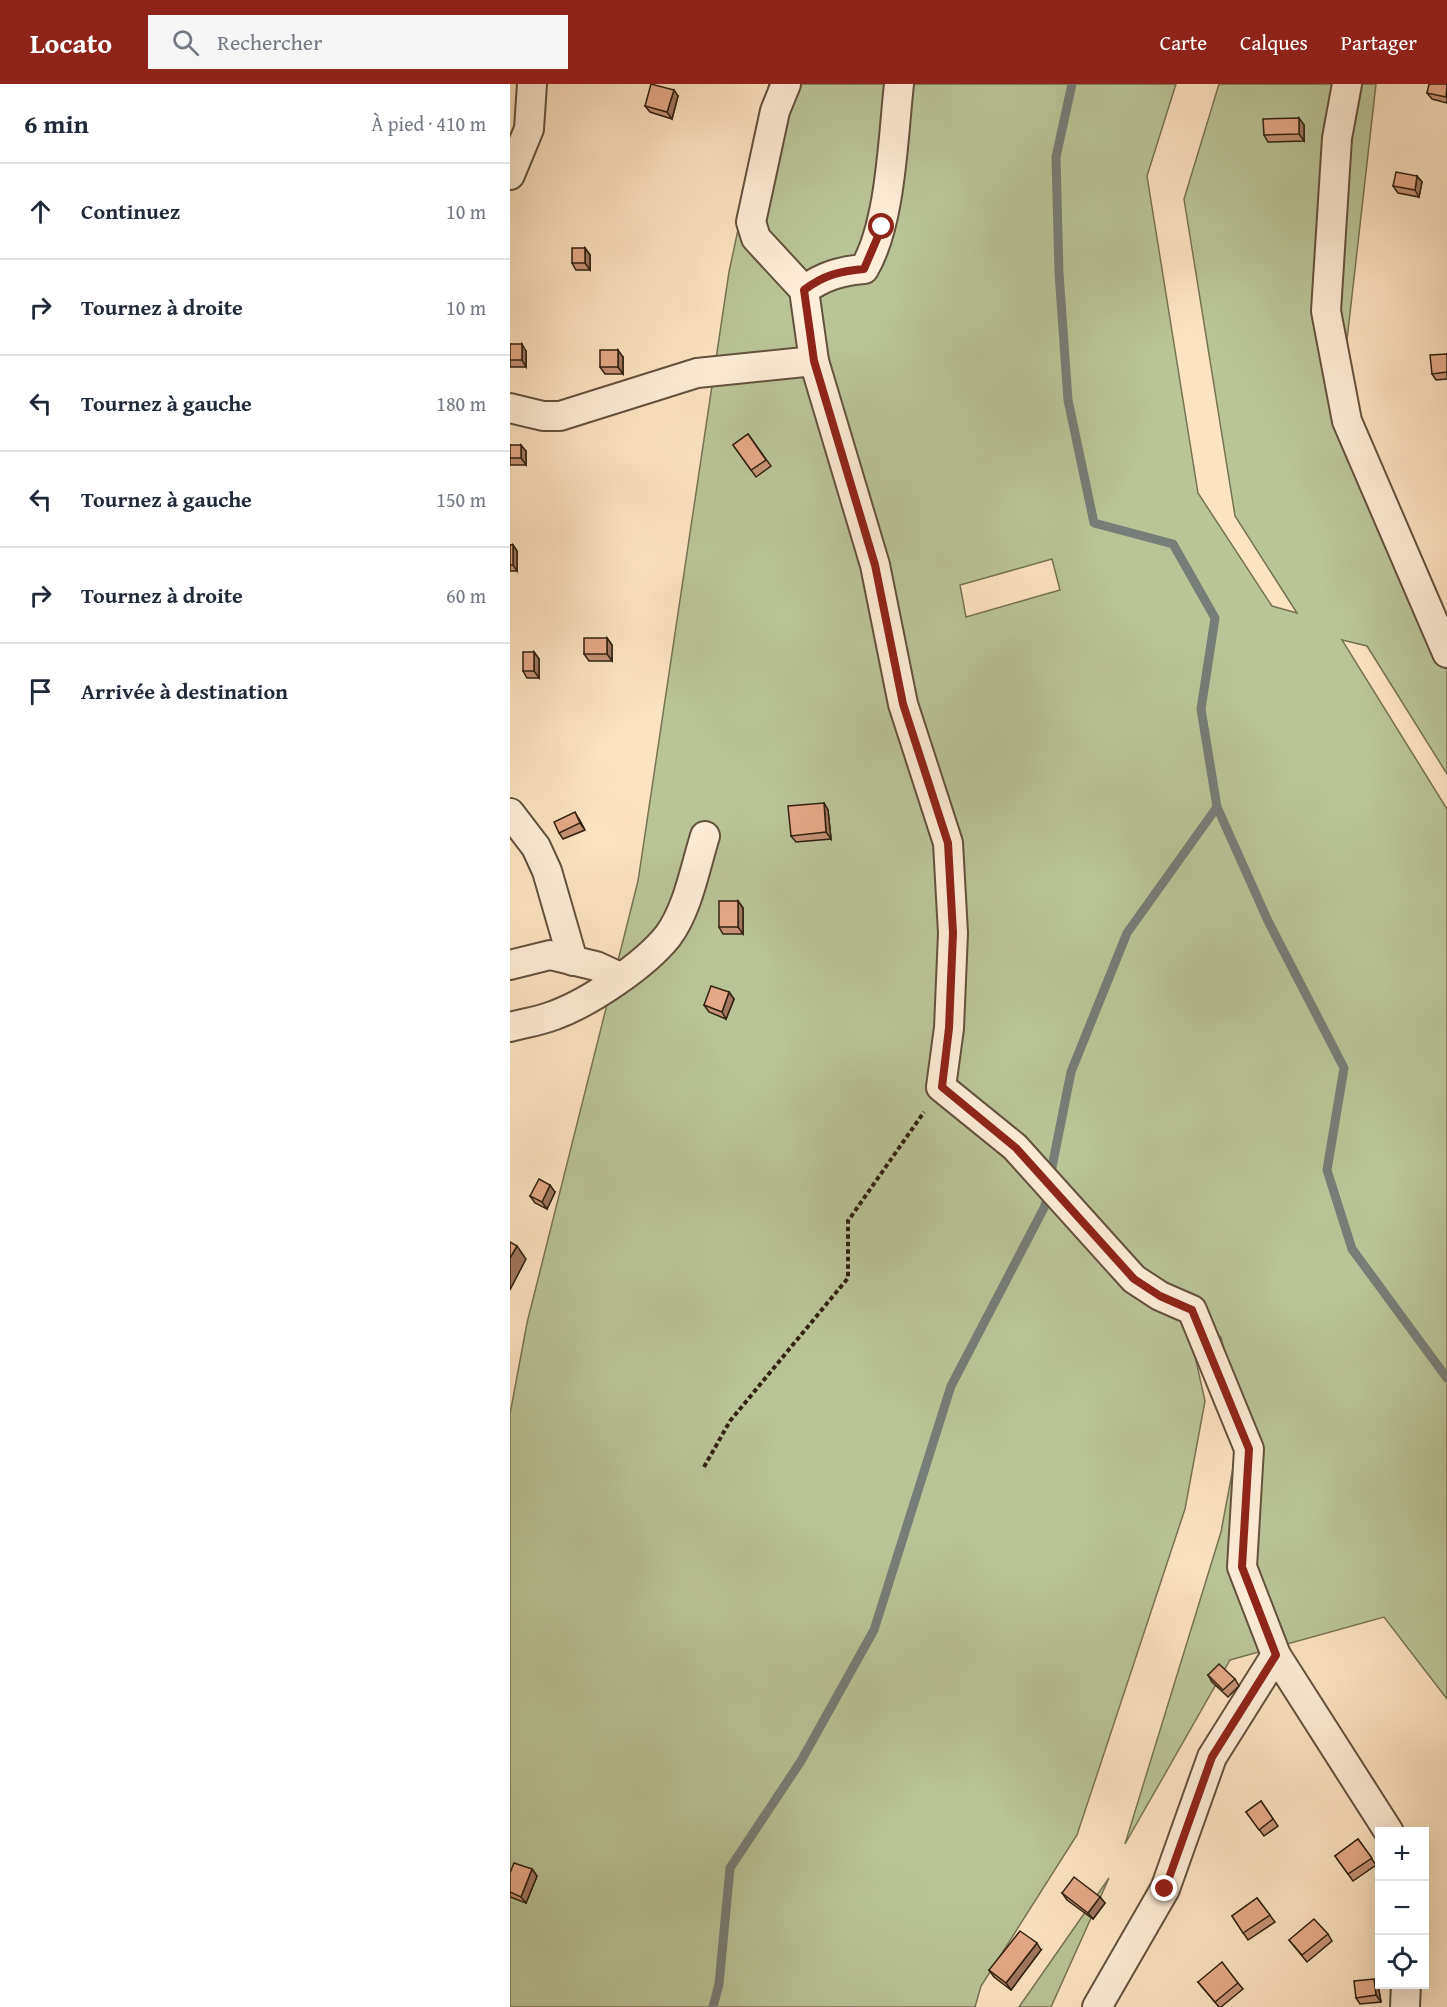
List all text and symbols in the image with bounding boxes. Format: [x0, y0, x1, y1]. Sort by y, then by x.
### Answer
search box [148, 15, 568, 69]
text: Locato [30, 22, 112, 63]
icon: search [169, 26, 202, 59]
text: Rechercher [217, 26, 322, 58]
text: Carte [1160, 27, 1207, 58]
text: Calques [1240, 27, 1308, 58]
text: Partager [1341, 27, 1417, 58]
text: 6 min [24, 104, 89, 143]
text: À pied · 410 m [371, 109, 486, 138]
icon: ahead [24, 195, 57, 228]
text: Continuez [81, 195, 180, 227]
text: 10 m [446, 197, 486, 226]
route start [868, 213, 894, 239]
icon: right [24, 291, 57, 324]
text: Tournez à droite [81, 291, 243, 323]
text: 10 m [446, 293, 486, 322]
icon: left [24, 387, 57, 420]
text: Tournez à gauche [81, 387, 252, 419]
text: 180 m [436, 389, 486, 418]
icon: left [24, 483, 57, 516]
text: Tournez à gauche [81, 483, 252, 515]
text: 150 m [436, 485, 486, 514]
icon: right [24, 579, 57, 612]
text: Tournez à droite [81, 579, 243, 611]
text: 60 m [446, 581, 486, 610]
icon: arrive [24, 675, 57, 708]
text: Arrivée à destination [81, 675, 288, 707]
map controls [1375, 1827, 1429, 1989]
button: + [1375, 1827, 1429, 1881]
route end [1151, 1875, 1177, 1901]
button: − [1375, 1881, 1429, 1935]
button: locate [1375, 1935, 1429, 1989]

